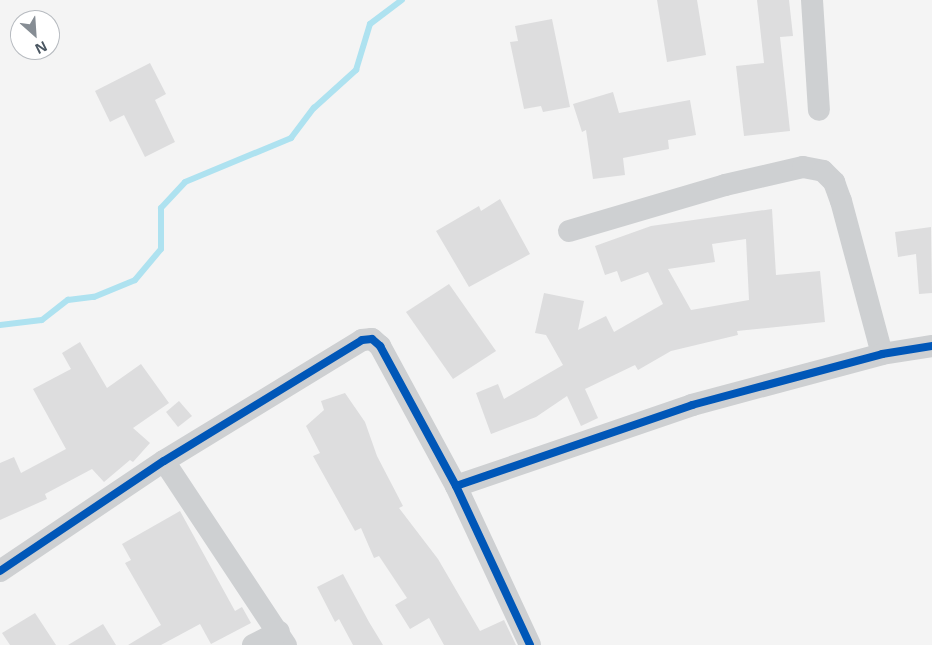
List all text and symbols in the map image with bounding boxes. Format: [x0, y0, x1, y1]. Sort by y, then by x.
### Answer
north arrow [10, 10, 60, 60]
text: N [32, 37, 51, 59]

